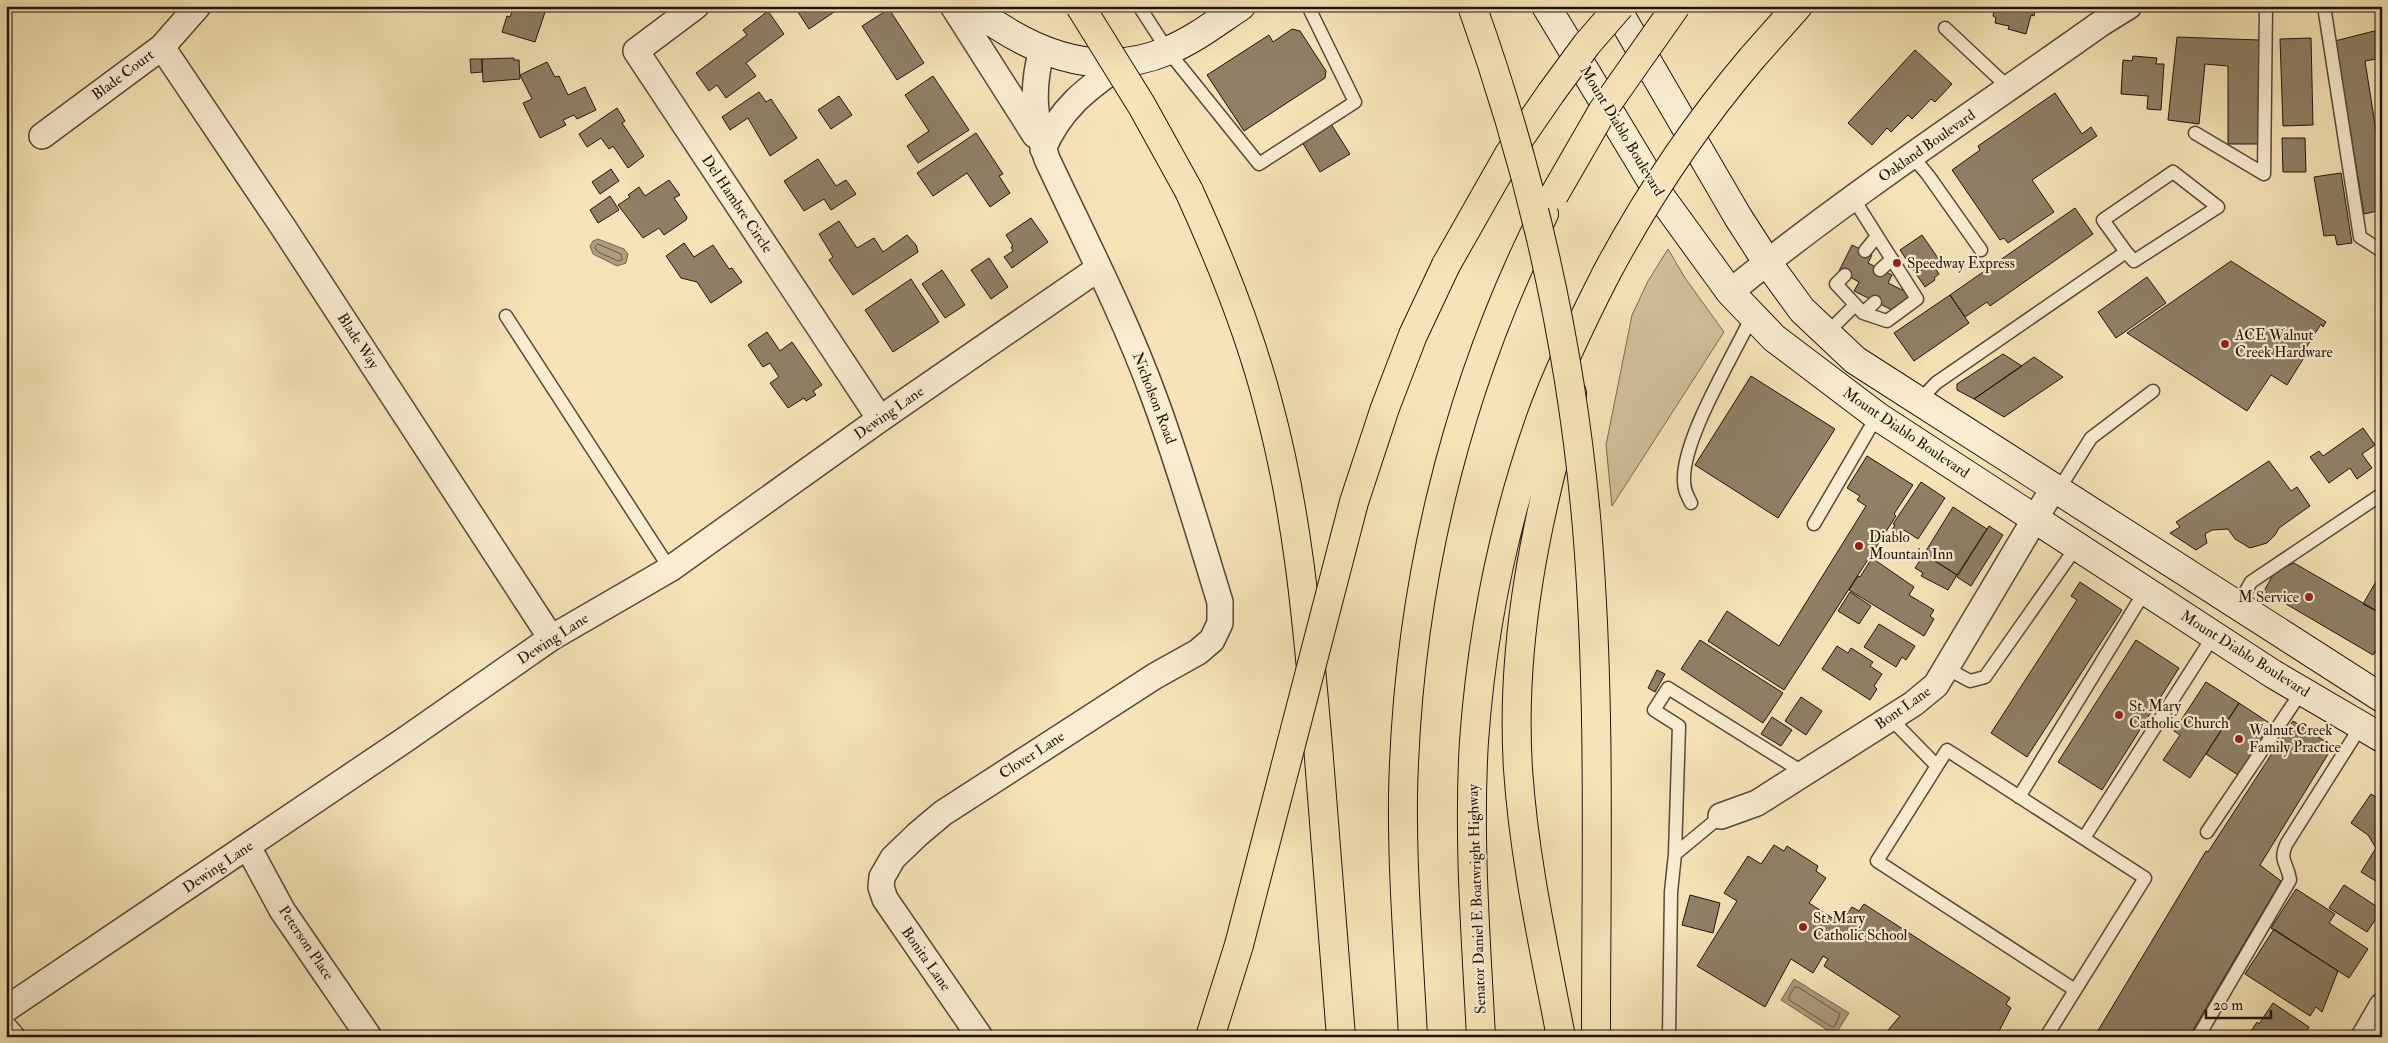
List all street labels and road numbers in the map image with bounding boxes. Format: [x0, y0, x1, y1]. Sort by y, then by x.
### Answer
street label: Blade Court [88, 45, 158, 105]
street label: Mount Diablo Boulevard [1575, 62, 1669, 200]
street label: Oakland Boulevard [1875, 105, 1980, 187]
street label: Del Hambre Circle [697, 151, 777, 257]
street label: Blade Way [333, 309, 383, 373]
street label: Nicholson Road [1128, 349, 1180, 447]
street label: Dewing Lane [850, 382, 928, 444]
street label: Mount Diablo Boulevard [1839, 383, 1974, 483]
street label: Mount Diablo Boulevard [2177, 606, 2314, 702]
street label: Dewing Lane [514, 609, 592, 669]
street label: Bont Lane [1871, 682, 1935, 734]
street label: Clover Lane [996, 727, 1068, 783]
street label: Senator Daniel E Boatwright Highway [1463, 783, 1491, 1014]
street label: Dewing Lane [179, 836, 257, 898]
street label: Peterson Place [274, 902, 338, 984]
street label: Bonita Lane [897, 923, 955, 995]

